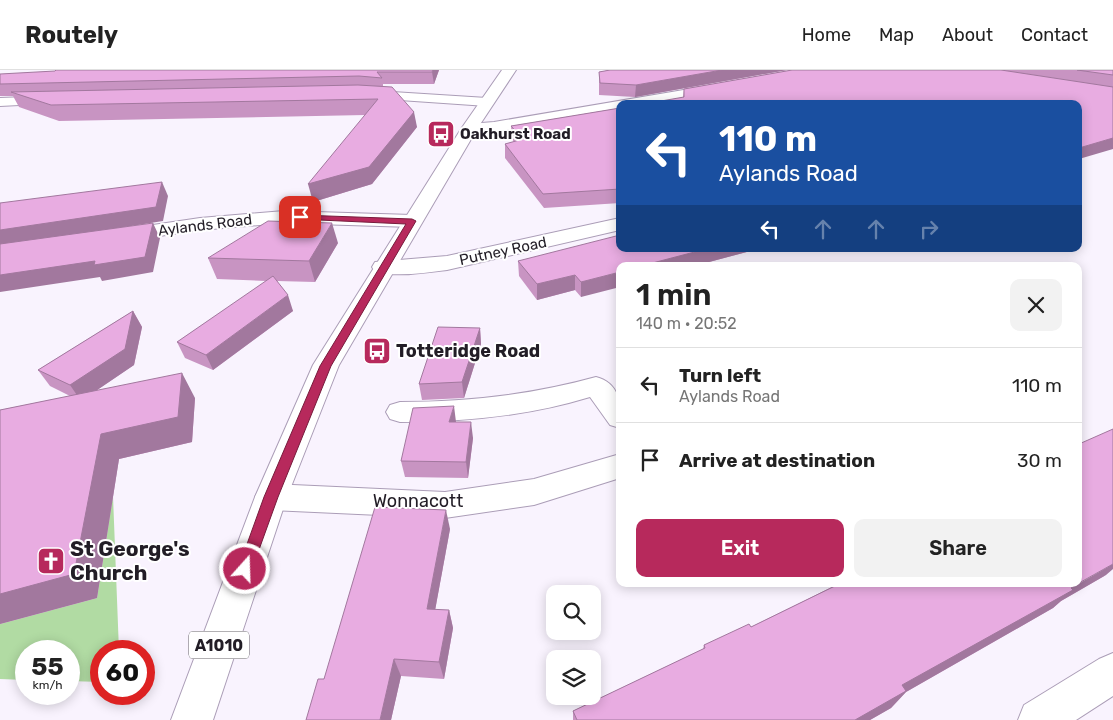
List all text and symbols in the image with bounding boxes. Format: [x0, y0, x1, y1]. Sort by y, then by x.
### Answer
text: Routely [25, 21, 118, 49]
text: Home [802, 24, 851, 46]
text: Map [879, 24, 914, 46]
text: About [942, 24, 993, 46]
text: Contact [1021, 24, 1088, 46]
text: 110 m [719, 118, 817, 160]
bus stop icon: Oakhurst Road [426, 119, 456, 149]
icon: left [636, 120, 701, 185]
place label: Oakhurst Road [460, 125, 571, 143]
text: Aylands Road [719, 160, 858, 187]
pin [279, 196, 321, 238]
icon: arrive [286, 203, 314, 231]
street label: Aylands Road [157, 210, 253, 240]
icon: left [756, 215, 784, 243]
icon: ahead [809, 215, 837, 243]
icon: ahead [862, 215, 890, 243]
icon: right [915, 215, 943, 243]
street label: Putney Road [458, 233, 548, 269]
text: 1 min [636, 277, 711, 313]
button: close [1010, 279, 1062, 331]
text: 140 m · 20:52 [636, 314, 737, 333]
bus stop icon: Totteridge Road [362, 336, 392, 366]
place label: Totteridge Road [396, 340, 540, 362]
text: Turn left [679, 364, 761, 387]
icon: left [636, 371, 664, 399]
text: 110 m [1012, 374, 1062, 397]
text: Aylands Road [679, 387, 780, 406]
icon: arrive [636, 446, 664, 474]
text: Arrive at destination [679, 449, 875, 472]
text: 30 m [1017, 449, 1062, 472]
street label: Wonnacott [373, 490, 463, 512]
button: Exit [636, 519, 844, 577]
button: Share [854, 519, 1062, 577]
place label: St George's Church [70, 536, 190, 585]
position arrow [218, 542, 270, 594]
church icon: St George's Church [36, 546, 66, 576]
map controls [546, 585, 601, 705]
button: search [546, 585, 601, 640]
road number: A1010 [189, 632, 249, 658]
speed limit sign: 60 [90, 640, 155, 705]
button: layers [546, 650, 601, 705]
text: 55 [31, 652, 64, 681]
text: km/h [33, 678, 62, 692]

